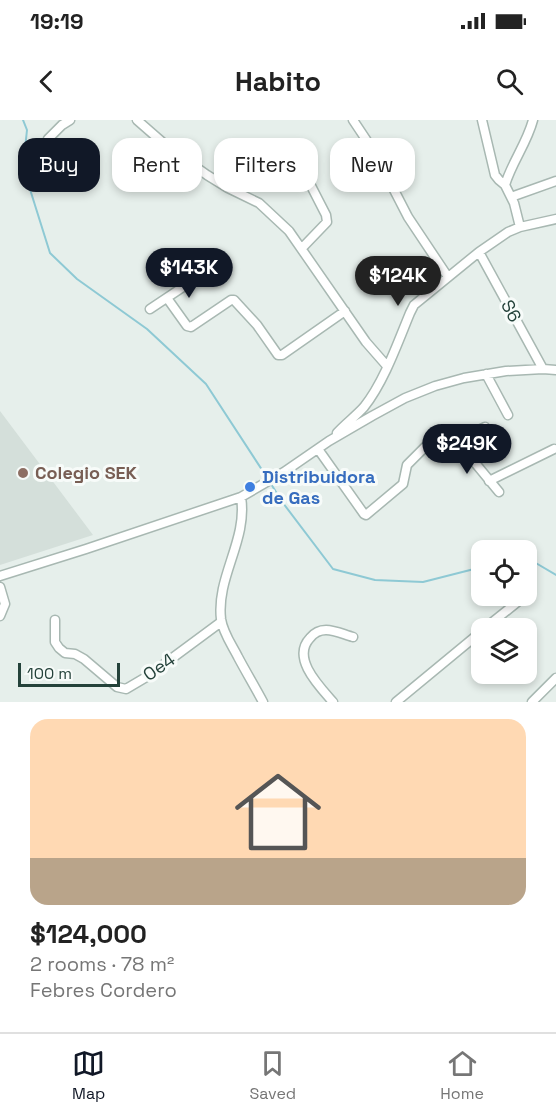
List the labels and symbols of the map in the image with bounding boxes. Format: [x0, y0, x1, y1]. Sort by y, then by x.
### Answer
pin: $143K [147, 248, 231, 299]
pin: $124K [356, 256, 440, 307]
street label: S6 [496, 296, 527, 326]
pin: $249K [425, 424, 509, 475]
place label: Colegio SEK [35, 461, 138, 484]
place label: Distribuidora de Gas [262, 465, 376, 509]
marker: Colegio SEK [16, 466, 30, 480]
marker: Distribuidora de Gas [243, 480, 257, 494]
street label: Oe4 [138, 647, 179, 686]
scale bar [18, 660, 120, 688]

